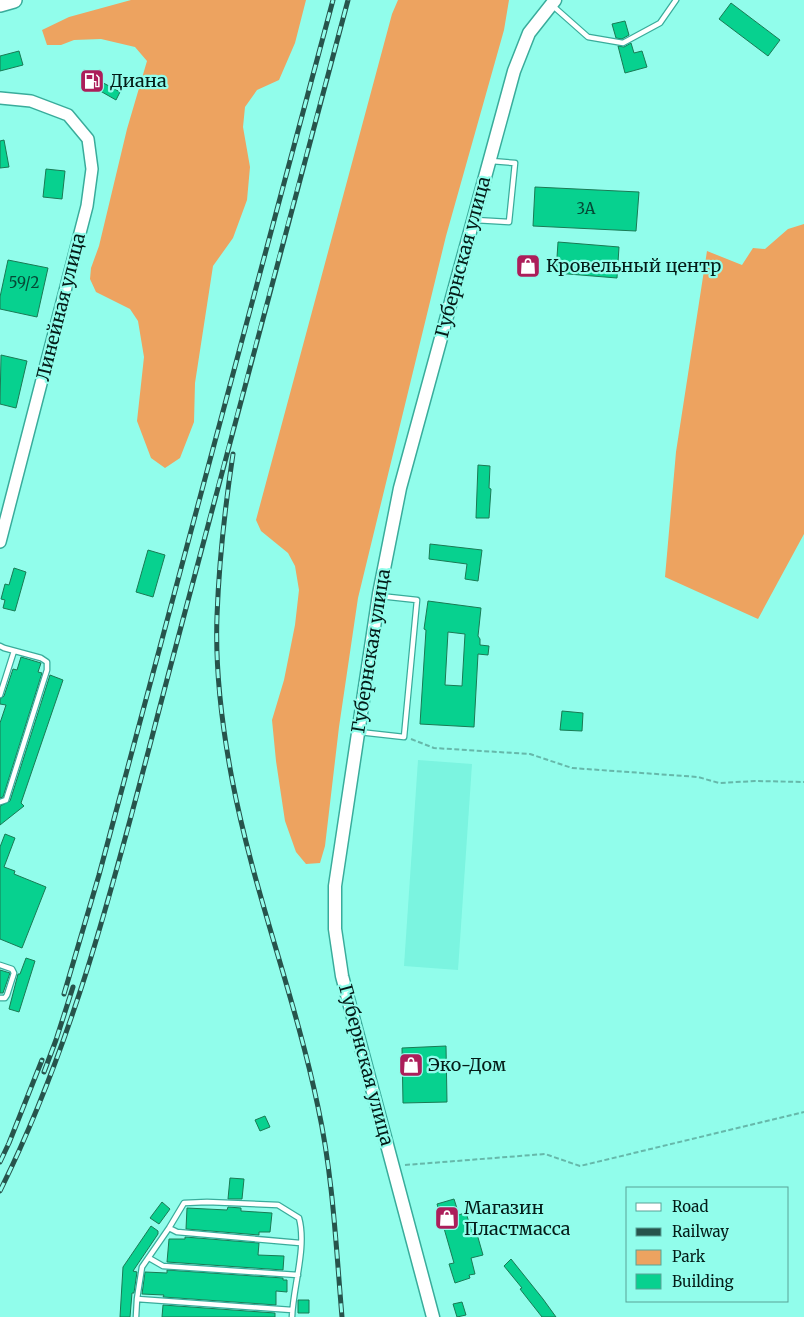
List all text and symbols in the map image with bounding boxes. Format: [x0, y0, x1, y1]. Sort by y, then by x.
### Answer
fuel station icon: Диана [79, 68, 105, 94]
place label: Диана [110, 69, 167, 92]
street label: Губернская улица [430, 173, 495, 340]
house number: 3А [577, 199, 596, 218]
street label: Линейная улица [31, 230, 90, 383]
shop icon: Кровельный центр [515, 253, 541, 279]
place label: Кровельный центр [546, 254, 721, 277]
house number: 59/2 [9, 273, 39, 292]
street label: Губернская улица [346, 567, 395, 735]
street label: Губернская улица [334, 982, 399, 1148]
shop icon: Эко-Дом [398, 1052, 424, 1078]
place label: Эко-Дом [428, 1053, 507, 1076]
legend [626, 1187, 789, 1302]
place label: Магазин Пластмасса [464, 1196, 571, 1240]
text: Road [672, 1197, 708, 1216]
shop icon: Магазин Пластмасса [434, 1205, 460, 1231]
text: Railway [672, 1222, 729, 1241]
text: Park [672, 1247, 706, 1266]
text: Building [672, 1272, 734, 1291]

